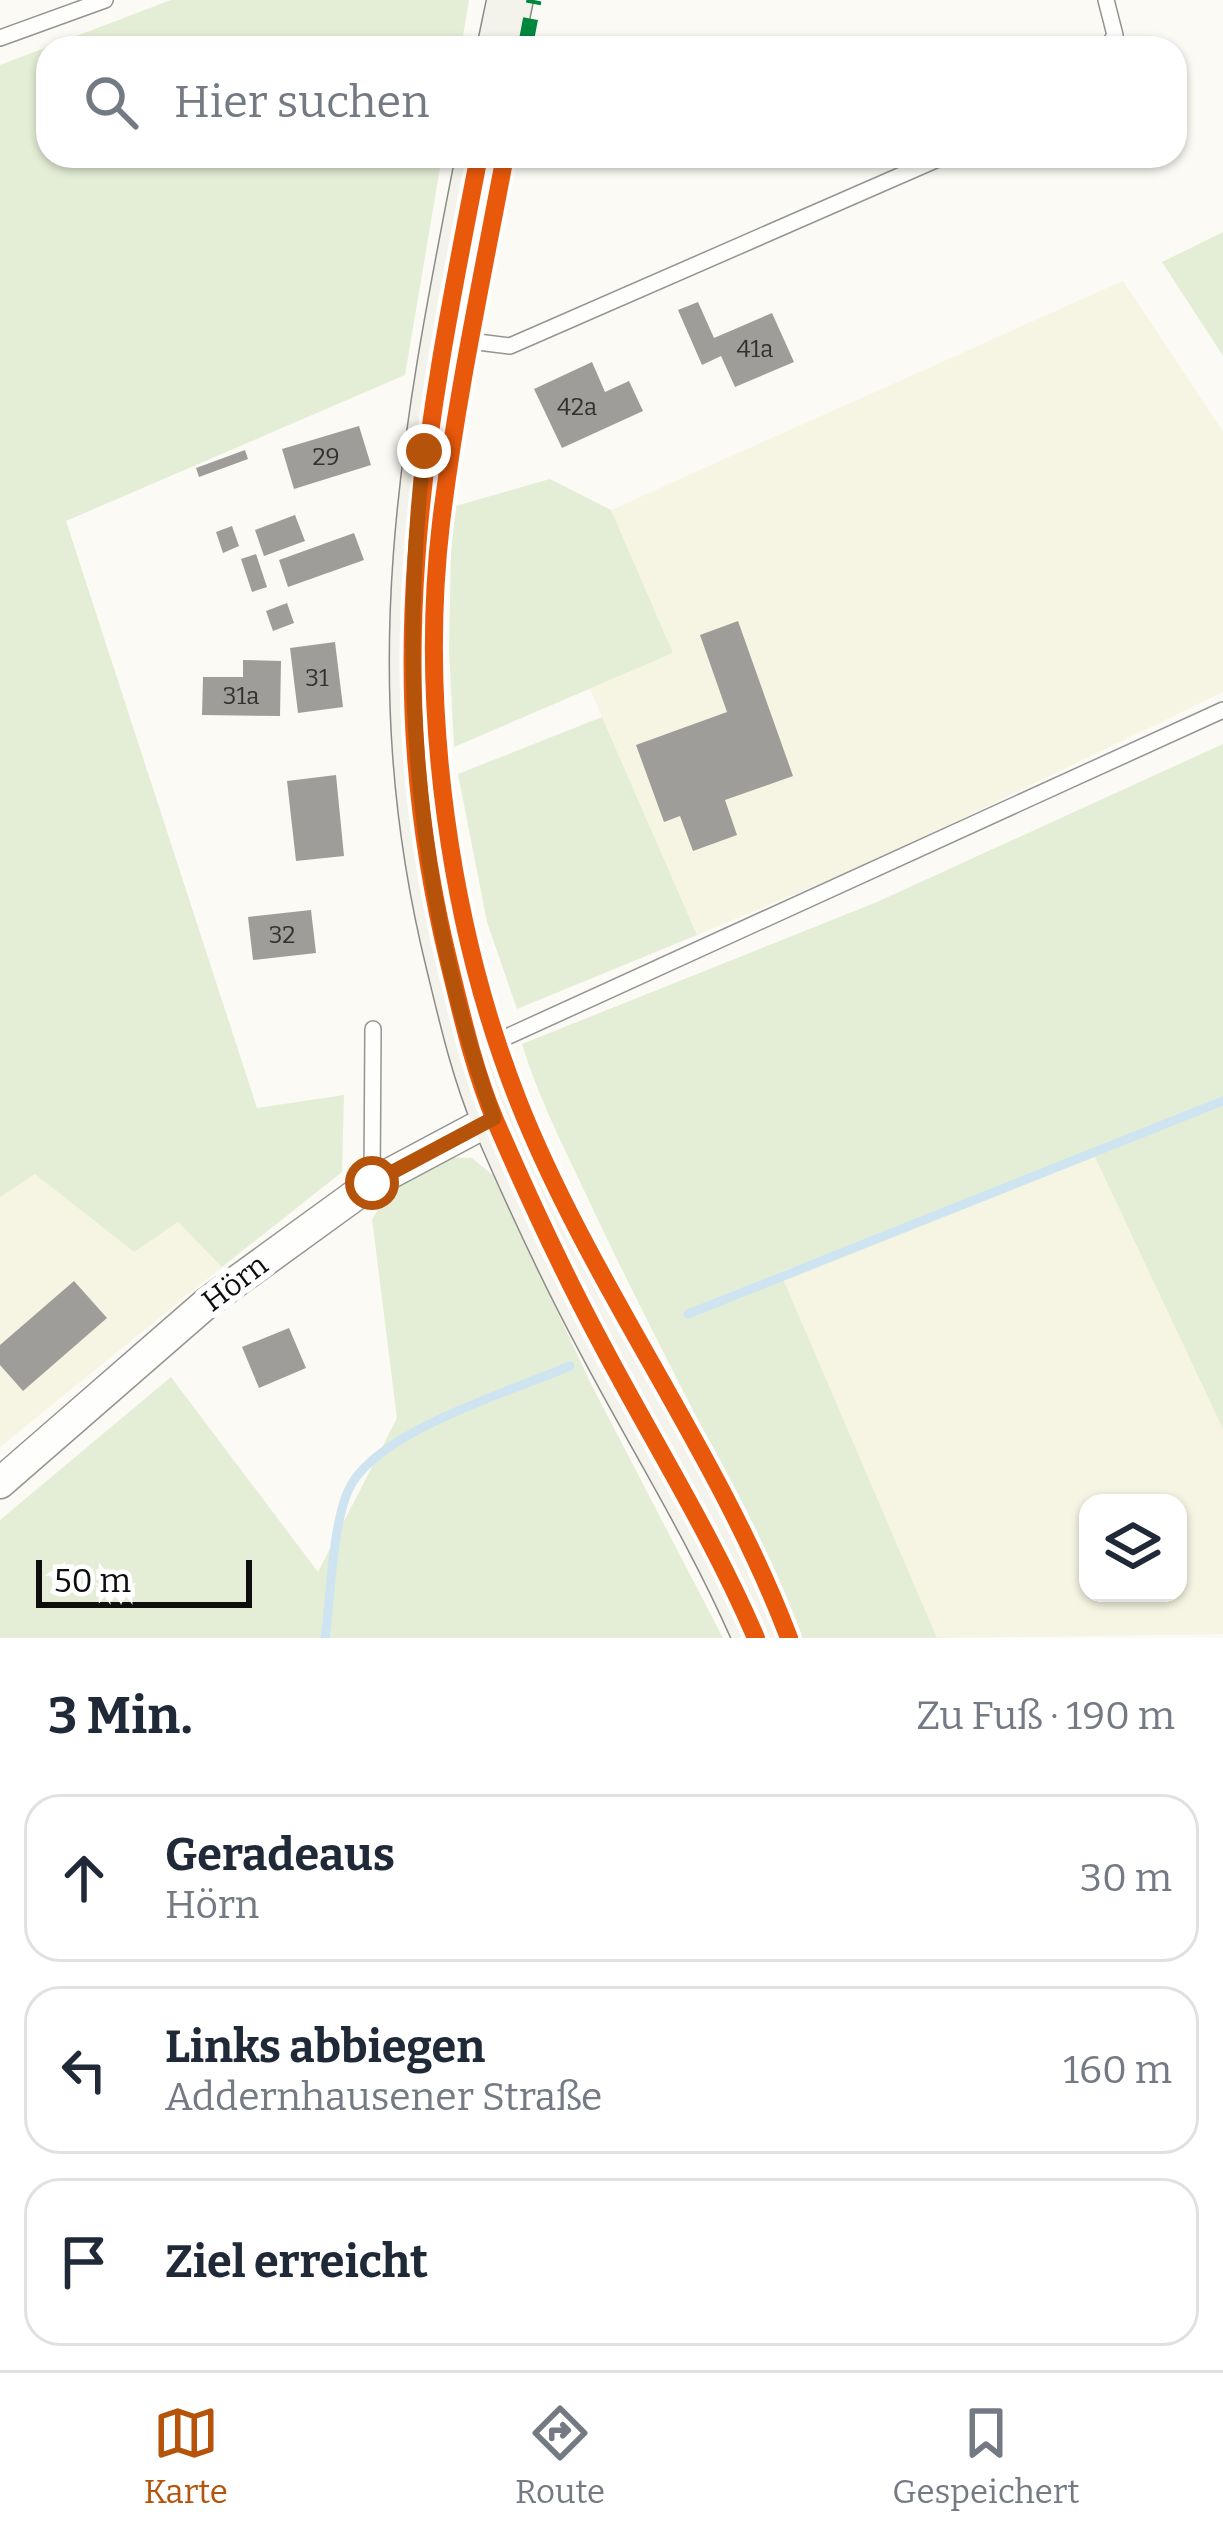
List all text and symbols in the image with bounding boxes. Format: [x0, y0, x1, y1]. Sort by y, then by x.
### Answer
search box [36, 36, 1187, 168]
icon: search [78, 69, 144, 135]
text: Hier suchen [174, 75, 430, 129]
house number: 41a [737, 335, 773, 363]
house number: 42a [557, 393, 597, 421]
route end [397, 424, 451, 478]
house number: 29 [312, 443, 340, 471]
house number: 31 [305, 664, 329, 692]
house number: 31a [223, 682, 259, 710]
house number: 32 [269, 921, 295, 949]
route start [345, 1156, 399, 1210]
street label: Hörn [195, 1247, 275, 1319]
map controls [1079, 1494, 1187, 1602]
button: layers [1079, 1494, 1187, 1602]
scale bar [36, 1554, 252, 1607]
text: 50 m [54, 1561, 131, 1601]
text: 3 Min. [48, 1685, 193, 1747]
text: Zu Fuß · 190 m [916, 1693, 1175, 1739]
text: Geradeaus [165, 1828, 395, 1882]
icon: ahead [51, 1845, 117, 1911]
text: 30 m [1080, 1855, 1172, 1901]
text: Hörn [165, 1882, 259, 1928]
text: Links abbiegen [165, 2020, 485, 2074]
icon: left [51, 2037, 117, 2103]
text: 160 m [1063, 2047, 1172, 2093]
text: Addernhausener Straße [165, 2074, 602, 2120]
icon: arrive [51, 2229, 117, 2295]
text: Ziel erreicht [165, 2235, 428, 2289]
tab: Karte [144, 2400, 228, 2512]
tab: Route [515, 2400, 605, 2512]
tab: Gespeichert [892, 2400, 1079, 2512]

